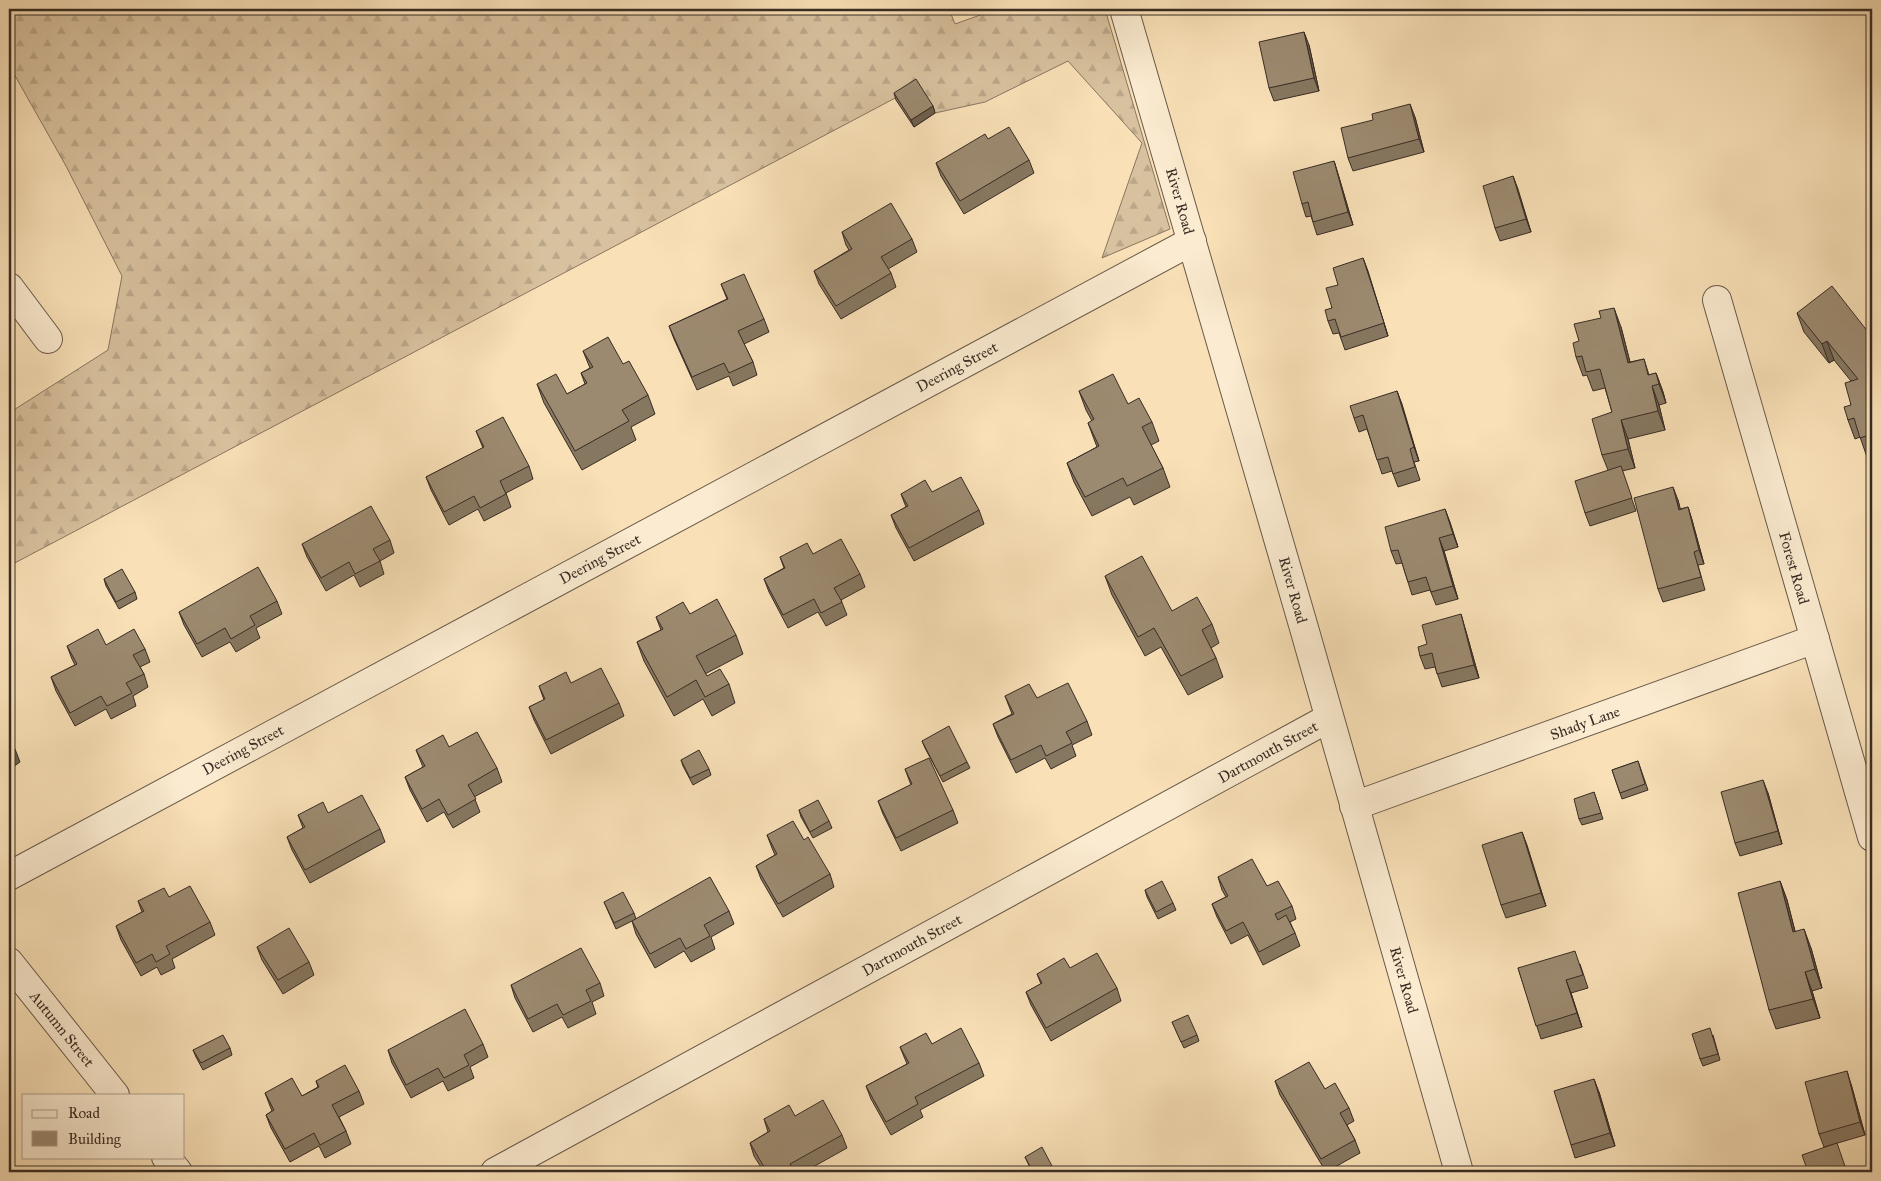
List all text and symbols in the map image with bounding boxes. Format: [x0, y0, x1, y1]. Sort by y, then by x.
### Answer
street label: River Road [1162, 166, 1198, 237]
street label: Deering Street [913, 338, 1001, 396]
street label: Deering Street [556, 530, 644, 588]
street label: Forest Road [1775, 530, 1813, 607]
street label: River Road [1275, 555, 1311, 626]
street label: Shady Lane [1548, 702, 1622, 744]
street label: Dartmouth Street [1215, 717, 1322, 787]
street label: Deering Street [199, 721, 287, 779]
street label: Dartmouth Street [859, 910, 966, 980]
street label: River Road [1386, 945, 1422, 1016]
street label: Autumn Street [25, 987, 99, 1071]
legend [22, 1094, 185, 1158]
text: Road [68, 1104, 100, 1122]
text: Building [68, 1130, 122, 1148]

